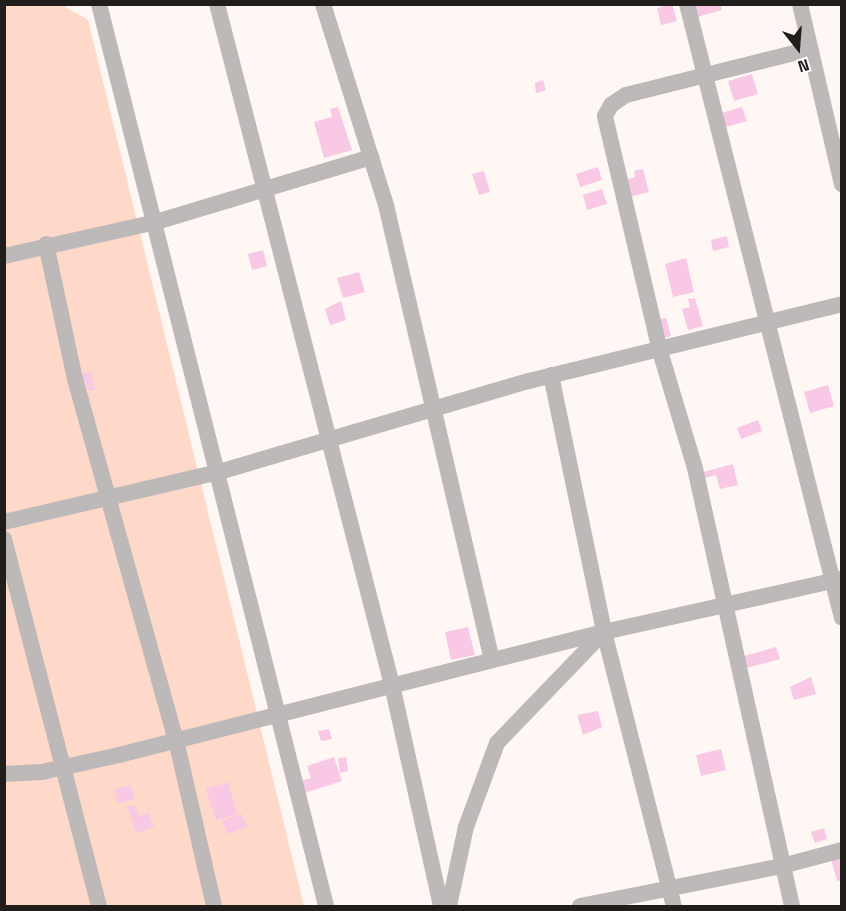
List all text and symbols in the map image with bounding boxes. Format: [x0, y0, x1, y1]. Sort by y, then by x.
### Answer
north arrow [768, 18, 828, 78]
text: N [795, 54, 812, 77]

